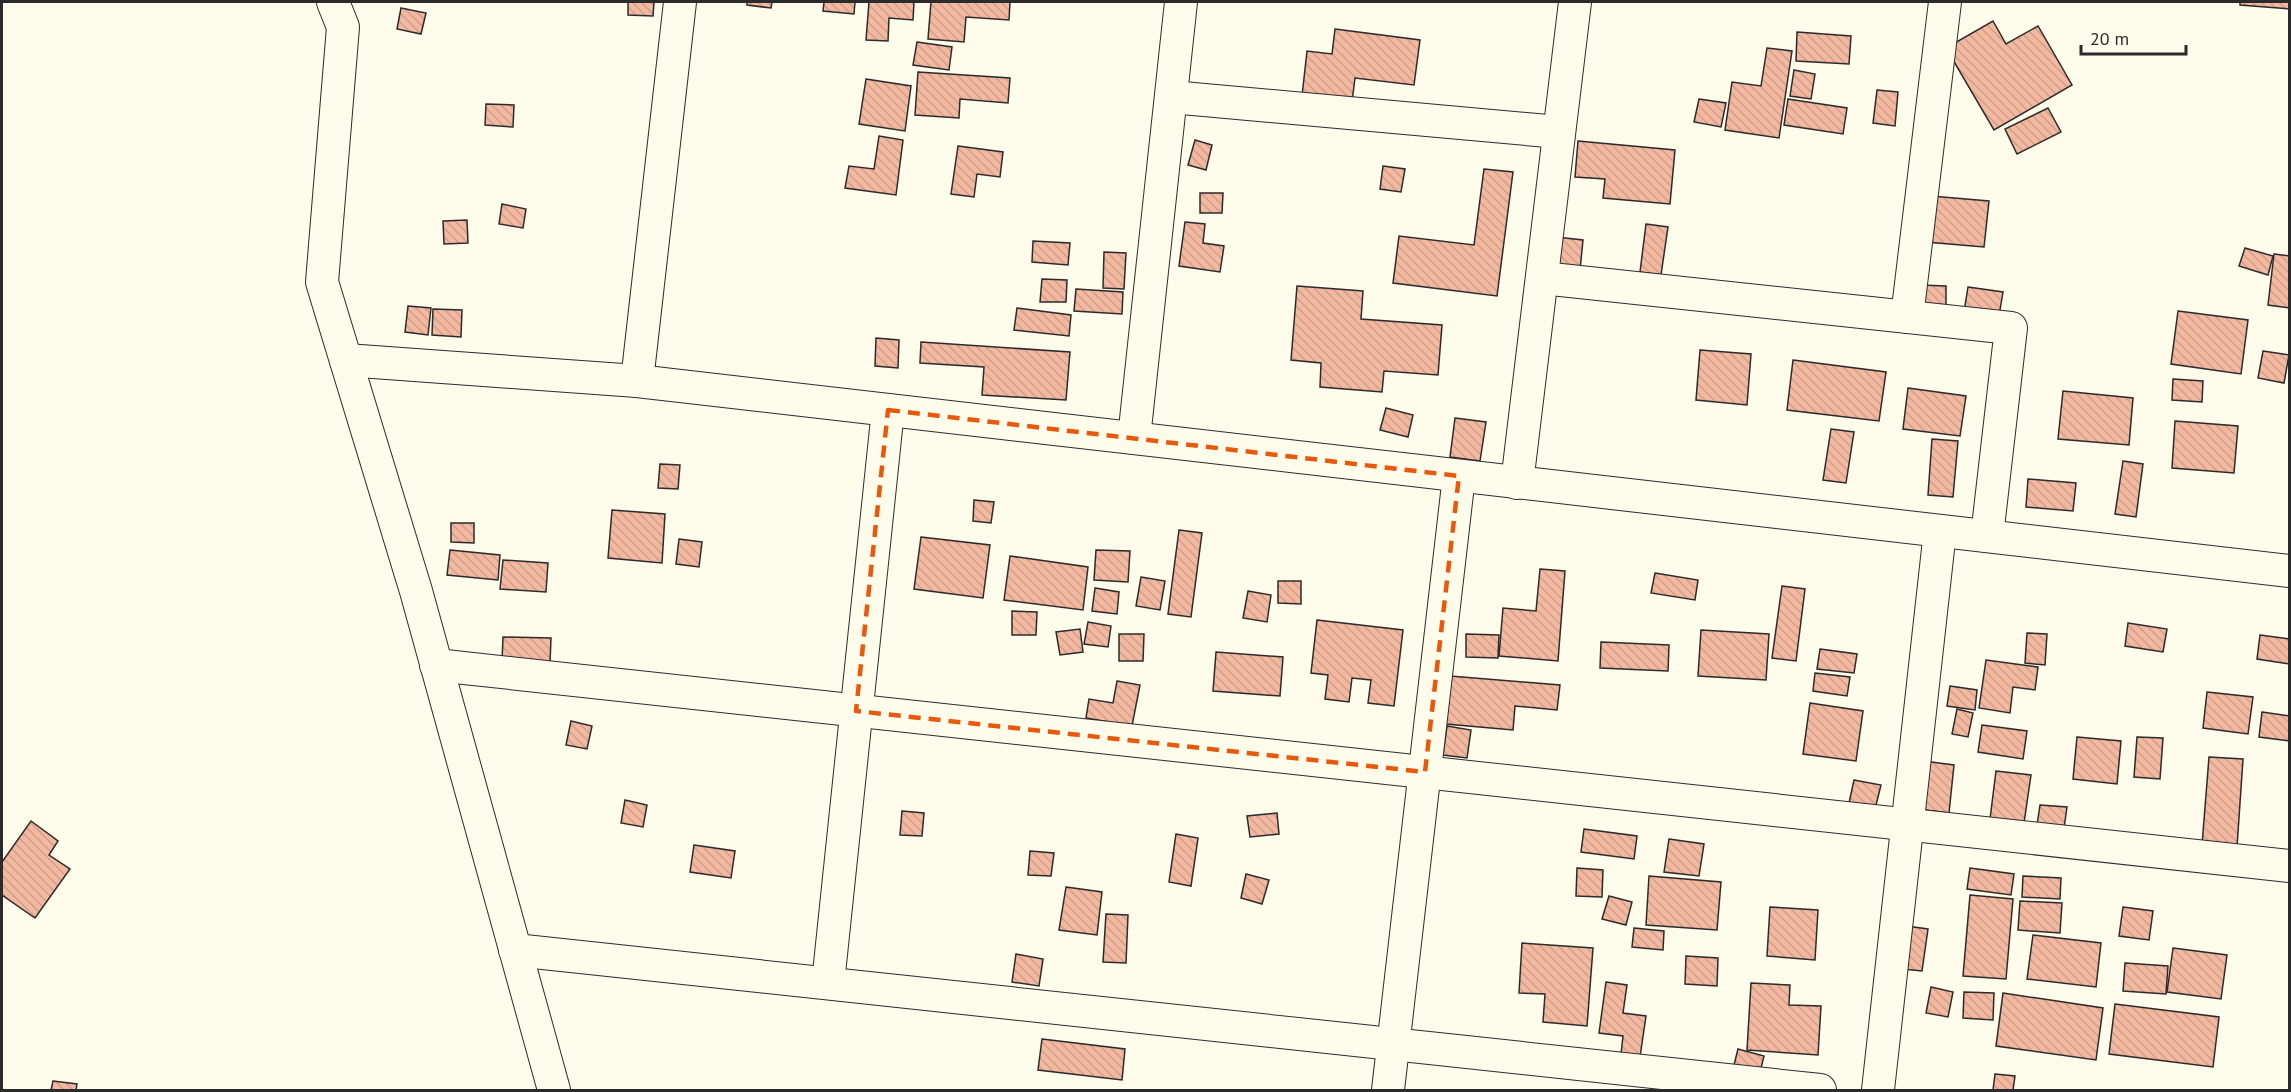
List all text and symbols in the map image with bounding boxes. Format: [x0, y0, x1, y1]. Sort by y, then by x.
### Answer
scale bar [2081, 18, 2186, 56]
text: 20 m [2090, 27, 2129, 50]

